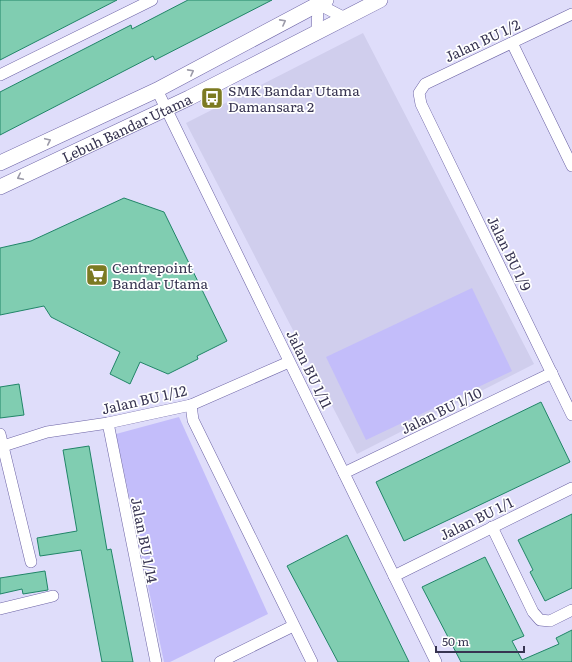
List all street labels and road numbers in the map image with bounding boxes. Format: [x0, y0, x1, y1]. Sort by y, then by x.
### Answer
street label: Jalan BU 1/2 [441, 14, 523, 66]
street label: Lebuh Bandar Utama [58, 88, 195, 167]
street label: Jalan BU 1/9 [483, 212, 537, 294]
street label: Jalan BU 1/11 [282, 326, 338, 412]
street label: Jalan BU 1/12 [100, 380, 188, 418]
street label: Jalan BU 1/10 [397, 382, 485, 438]
street label: Jalan BU 1/1 [436, 491, 516, 544]
street label: Jalan BU 1/14 [127, 496, 163, 585]

